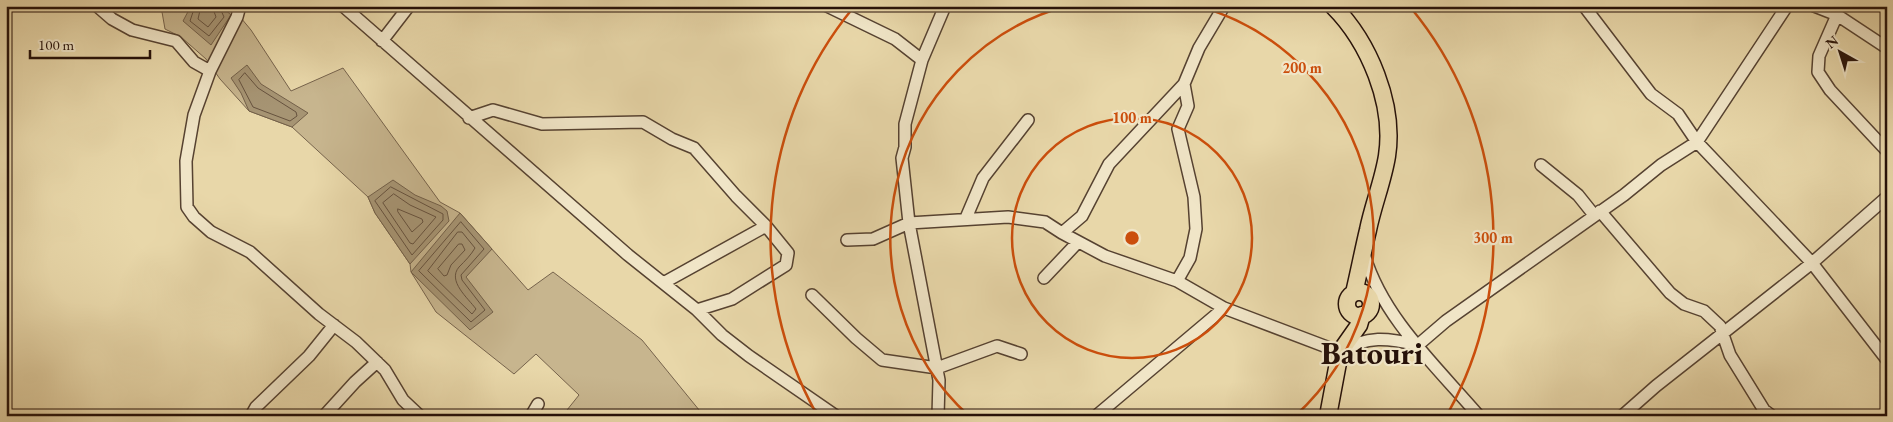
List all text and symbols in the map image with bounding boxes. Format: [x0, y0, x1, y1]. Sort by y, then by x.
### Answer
scale bar [30, 28, 150, 60]
north arrow [1816, 28, 1866, 78]
text: N [1822, 31, 1842, 52]
text: 100 m [38, 35, 75, 54]
text: 200 m [1282, 58, 1322, 77]
text: 100 m [1112, 108, 1152, 127]
text: 300 m [1473, 228, 1513, 247]
centre of rings [1123, 229, 1141, 247]
district label: Batouri [1321, 332, 1424, 374]

